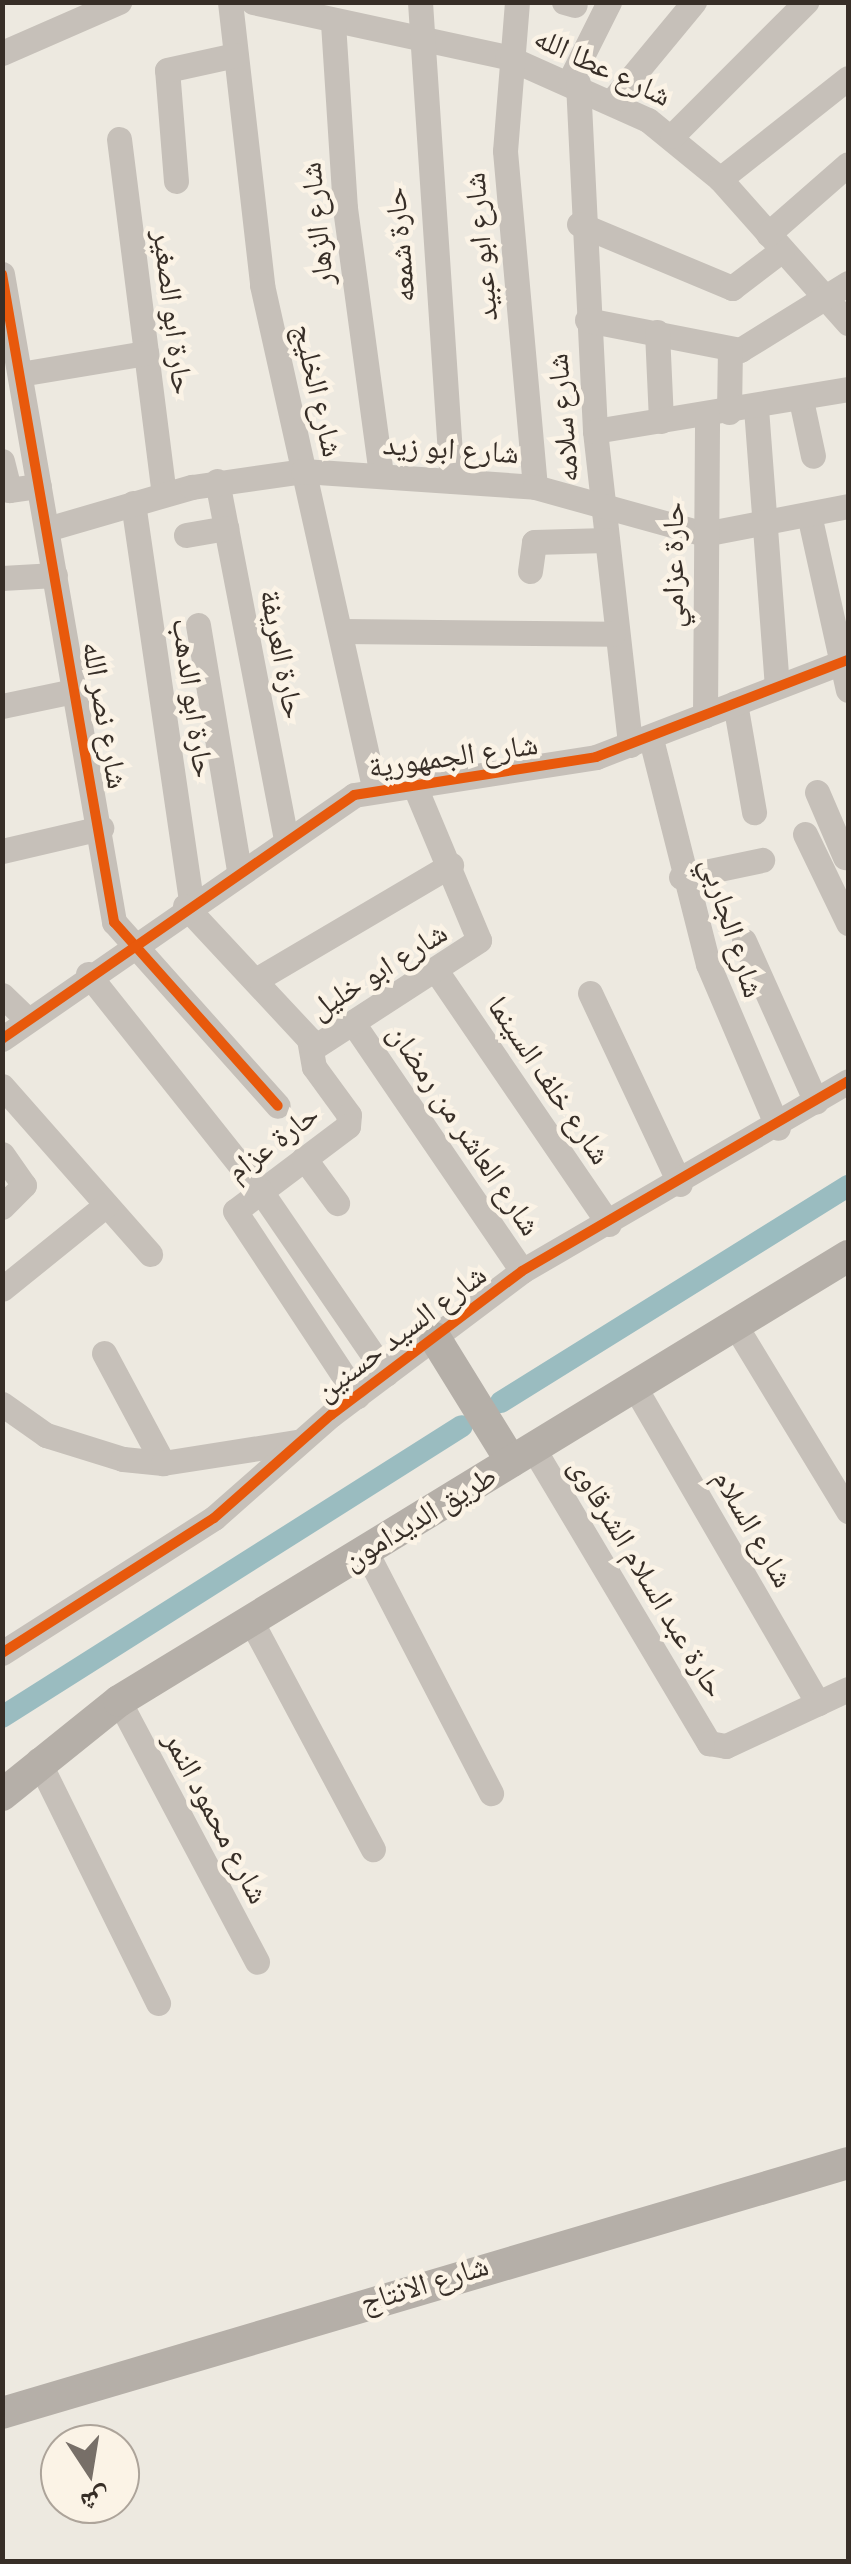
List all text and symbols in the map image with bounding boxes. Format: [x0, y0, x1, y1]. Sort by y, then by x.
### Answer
street label: شارع عطا الله [529, 19, 677, 113]
street label: شارع الزهار [292, 161, 340, 287]
street label: شارع ابو عبيد [456, 171, 504, 323]
street label: حارة شمعه [376, 186, 422, 304]
street label: حارة ابو الصغير [146, 228, 202, 396]
street label: شارع الخليج [286, 320, 352, 460]
street label: شارع سلامه [538, 352, 586, 484]
street label: شارع ابو زيد [382, 425, 520, 471]
street label: حارة عزامي [654, 502, 690, 628]
street label: حارة العريفة [253, 586, 313, 722]
street label: حارة ابو الدهب [165, 616, 223, 780]
street label: شارع نصر الله [75, 639, 137, 791]
street label: شارع الجمهورية [366, 725, 540, 785]
street label: شارع الجاربي [693, 852, 773, 1002]
street label: شارع ابو خليل [303, 914, 453, 1026]
street label: شارع خلف السينما [481, 989, 619, 1171]
street label: شارع العاشر من رمضان [381, 1016, 549, 1242]
street label: حارة عزام [219, 1096, 325, 1188]
street label: شارع السيد حسنين [307, 1256, 493, 1408]
street label: حارة عبد السلام الشرقاوى [562, 1450, 734, 1704]
street label: طريق الديدامون [336, 1457, 502, 1577]
street label: شارع السلام [706, 1463, 802, 1593]
street label: شارع محمود النمر [157, 1725, 277, 1909]
street label: شارع الانتاج [355, 2246, 493, 2320]
north arrow [40, 2424, 140, 2524]
text: ش [77, 2480, 114, 2523]

